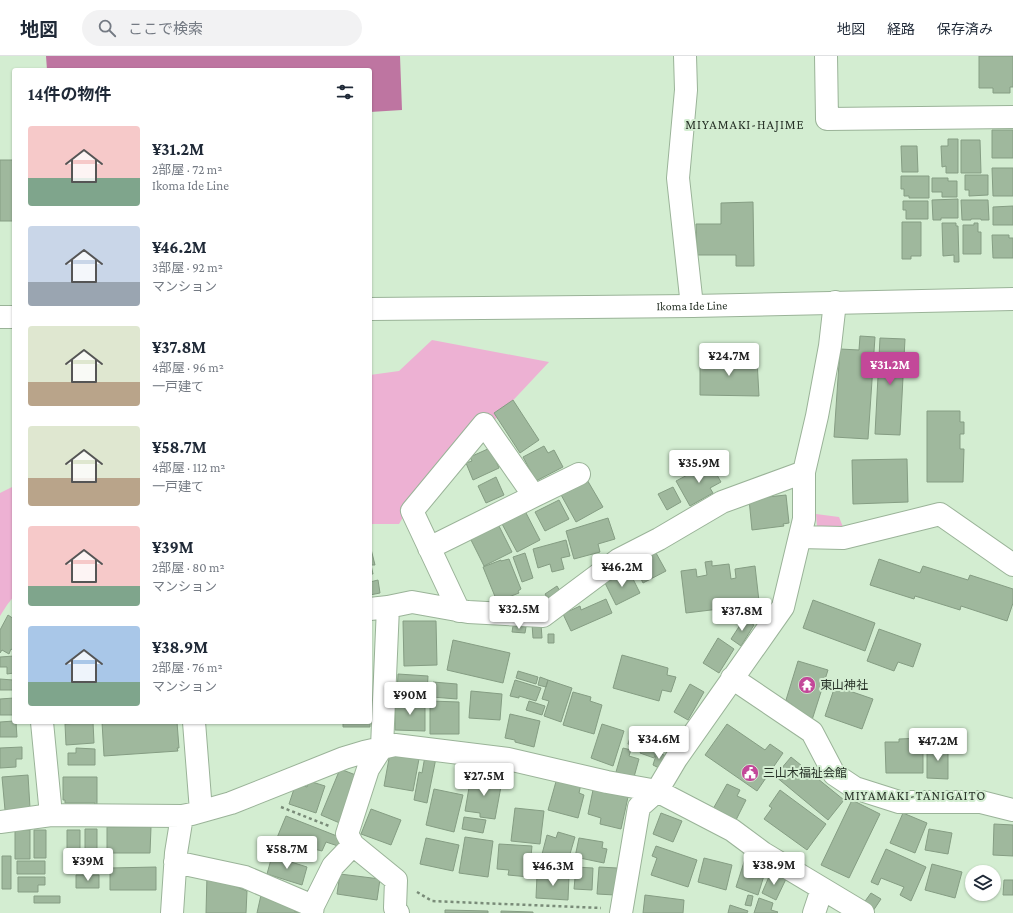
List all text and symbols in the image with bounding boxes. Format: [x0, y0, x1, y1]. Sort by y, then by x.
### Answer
search box [82, 10, 362, 46]
icon: search [96, 17, 118, 39]
text: 地図 [20, 19, 58, 40]
text: ここで検索 [128, 21, 203, 37]
text: 地図 [837, 21, 865, 37]
text: 経路 [887, 21, 915, 37]
text: 保存済み [937, 21, 993, 37]
icon: filters [334, 81, 356, 103]
text: 14件の物件 [28, 85, 112, 104]
district label: MIYAMAKI-HAJIME [685, 117, 805, 132]
text: ¥31.2M [152, 140, 204, 159]
icon: home [60, 142, 108, 190]
text: 2部屋 · 72 m² [152, 162, 222, 177]
text: Ikoma Ide Line [152, 178, 229, 193]
text: ¥46.2M [152, 238, 207, 257]
icon: home [60, 242, 108, 290]
text: 3部屋 · 92 m² [152, 260, 223, 275]
text: マンション [152, 279, 217, 294]
street label: Ikoma Ide Line [656, 298, 728, 313]
text: ¥37.8M [152, 338, 206, 357]
icon: home [60, 342, 108, 390]
pin: ¥24.7M [696, 343, 762, 377]
text: ¥24.7M [708, 348, 750, 363]
pin: ¥31.2M [857, 352, 923, 386]
text: ¥31.2M [870, 357, 910, 372]
text: 4部屋 · 96 m² [152, 360, 224, 375]
text: 一戸建て [152, 379, 204, 394]
text: ¥58.7M [152, 438, 207, 457]
icon: home [60, 442, 108, 490]
pin: ¥35.9M [666, 450, 732, 484]
text: ¥35.9M [678, 455, 720, 470]
text: 4部屋 · 112 m² [152, 460, 225, 475]
text: 一戸建て [152, 479, 204, 494]
text: ¥39M [152, 538, 194, 557]
icon: home [60, 542, 108, 590]
pin: ¥46.2M [589, 554, 655, 588]
text: ¥46.2M [601, 559, 643, 574]
text: 2部屋 · 80 m² [152, 560, 225, 575]
text: マンション [152, 579, 217, 594]
pin: ¥32.5M [486, 596, 552, 630]
pin: ¥37.8M [709, 598, 775, 632]
text: ¥32.5M [498, 601, 540, 616]
text: ¥37.8M [721, 603, 763, 618]
text: ¥38.9M [152, 638, 208, 657]
icon: home [60, 642, 108, 690]
text: 2部屋 · 76 m² [152, 660, 223, 675]
temple icon: 東山神社 [797, 675, 817, 695]
place label: 東山神社 [820, 678, 868, 692]
text: マンション [152, 679, 217, 694]
pin: ¥90M [386, 682, 434, 716]
text: ¥90M [393, 687, 427, 702]
pin: ¥34.6M [626, 726, 692, 760]
pin: ¥47.2M [905, 728, 971, 762]
text: ¥34.6M [638, 731, 680, 746]
text: ¥47.2M [918, 733, 958, 748]
pin: ¥27.5M [451, 763, 517, 797]
public building icon: 三山木福祉会館 [740, 763, 760, 783]
place label: 三山木福祉会館 [763, 766, 847, 780]
text: ¥27.5M [464, 768, 504, 783]
district label: MIYAMAKI-TANIGAITO [844, 788, 986, 803]
pin: ¥58.7M [254, 836, 320, 870]
text: ¥58.7M [266, 841, 308, 856]
pin: ¥39M [64, 848, 112, 882]
pin: ¥38.9M [741, 852, 807, 886]
text: ¥39M [72, 853, 104, 868]
pin: ¥46.3M [520, 853, 586, 887]
text: ¥38.9M [753, 857, 795, 872]
text: ¥46.3M [532, 858, 574, 873]
map controls [965, 865, 1001, 901]
button: layers [965, 865, 1001, 901]

